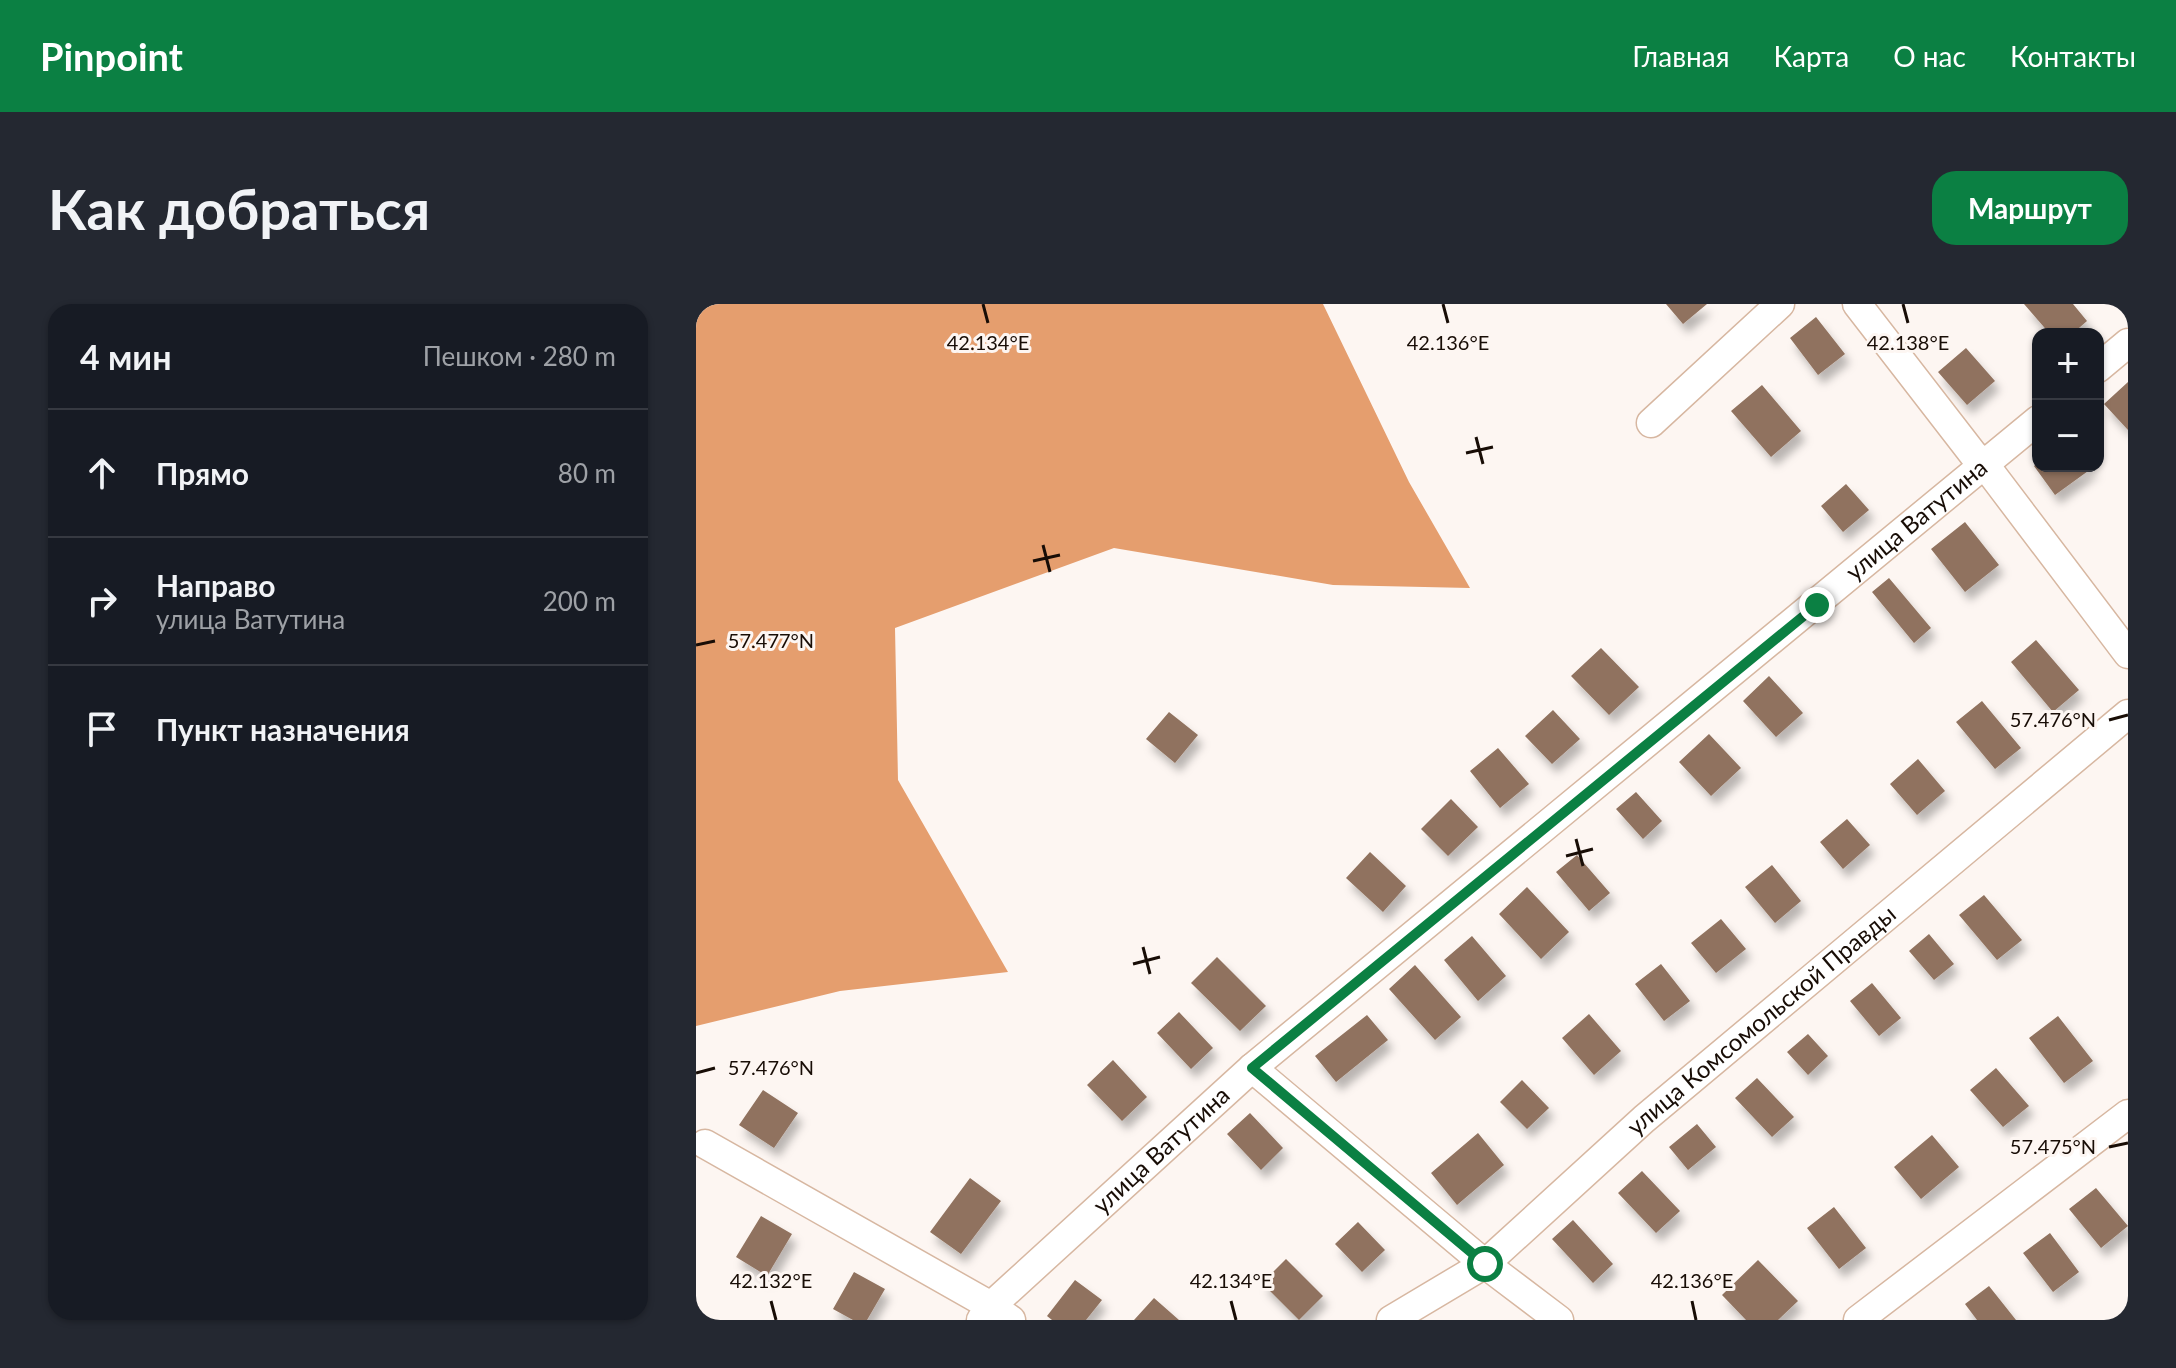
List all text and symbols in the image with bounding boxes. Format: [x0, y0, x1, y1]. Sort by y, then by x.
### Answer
text: Pinpoint [40, 33, 183, 79]
text: Главная [1632, 39, 1730, 73]
text: Карта [1774, 39, 1849, 73]
text: О нас [1893, 39, 1966, 73]
text: Контакты [2010, 39, 2136, 73]
button: Маршрут [1932, 171, 2128, 245]
text: Как добраться [48, 175, 430, 242]
map controls [2032, 328, 2104, 472]
button: + [2032, 328, 2104, 400]
text: 42.134°E [947, 330, 1029, 354]
text: 42.136°E [1407, 330, 1489, 354]
text: 42.138°E [1867, 330, 1949, 354]
text: 4 мин [80, 336, 172, 377]
text: Пешком · 280 m [423, 340, 616, 372]
button: − [2032, 400, 2104, 472]
icon: ahead [80, 451, 124, 495]
street label: улица Ватутина [1839, 452, 1992, 586]
text: Прямо [156, 455, 249, 491]
text: 80 m [558, 457, 616, 489]
text: Направо [156, 567, 276, 603]
icon: right [80, 579, 124, 623]
text: 200 m [543, 585, 616, 617]
route end [1799, 587, 1835, 623]
text: улица Ватутина [156, 603, 345, 635]
text: 57.477°N [728, 628, 814, 652]
icon: arrive [80, 707, 124, 751]
text: 57.476°N [2010, 707, 2096, 731]
text: Пункт назначения [156, 711, 410, 747]
street label: улица Комсомольской Правды [1620, 899, 1901, 1140]
text: 57.476°N [728, 1055, 814, 1079]
street label: улица Ватутина [1086, 1080, 1235, 1219]
text: 57.475°N [2010, 1134, 2096, 1158]
route start [1467, 1246, 1503, 1282]
text: 42.132°E [730, 1268, 812, 1292]
text: 42.134°E [1190, 1268, 1272, 1292]
text: 42.136°E [1651, 1268, 1733, 1292]

